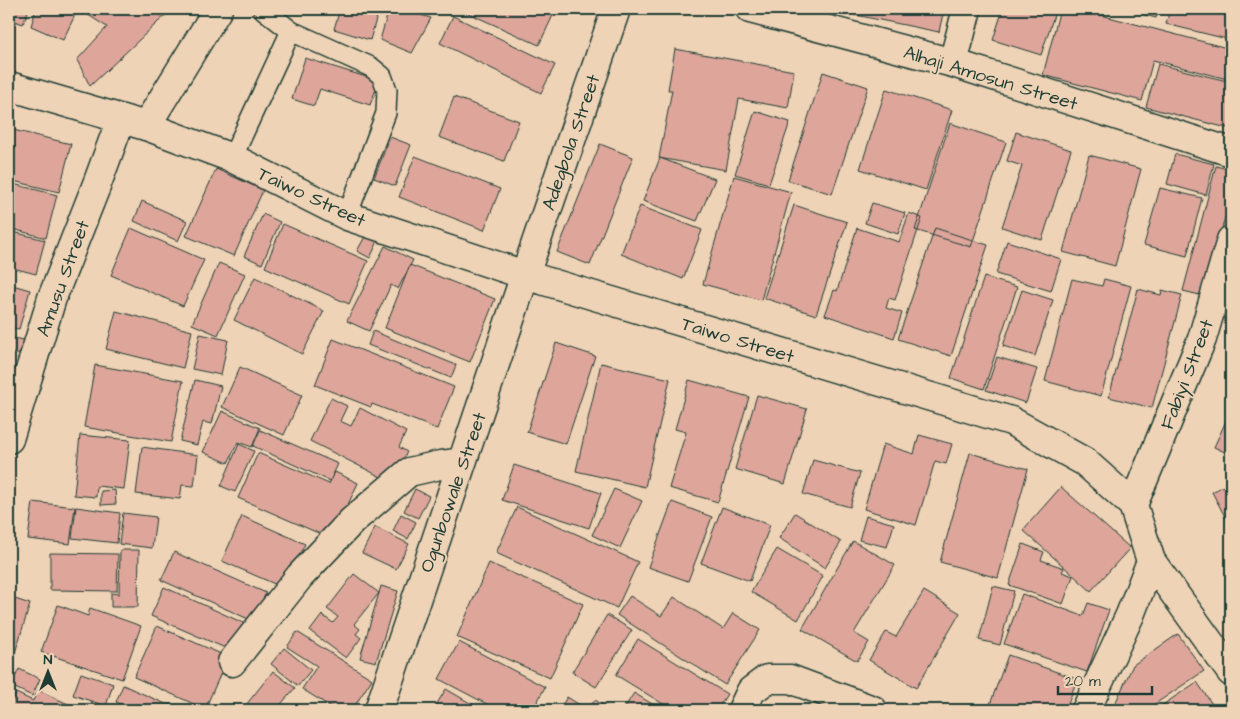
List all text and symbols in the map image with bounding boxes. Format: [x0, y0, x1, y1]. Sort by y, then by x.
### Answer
street label: Alhaji Amosun Street [900, 39, 1081, 118]
street label: Adegbola Street [536, 71, 608, 214]
street label: Taiwo Street [253, 160, 370, 234]
street label: Amusu Street [30, 216, 97, 340]
street label: Taiwo Street [678, 310, 798, 370]
street label: Fabiyi Street [1154, 315, 1222, 434]
street label: Ogunbowale Street [413, 409, 495, 576]
north arrow [22, 646, 72, 696]
text: N [44, 650, 53, 670]
scale bar [1058, 664, 1151, 696]
text: 20 m [1065, 671, 1101, 692]

